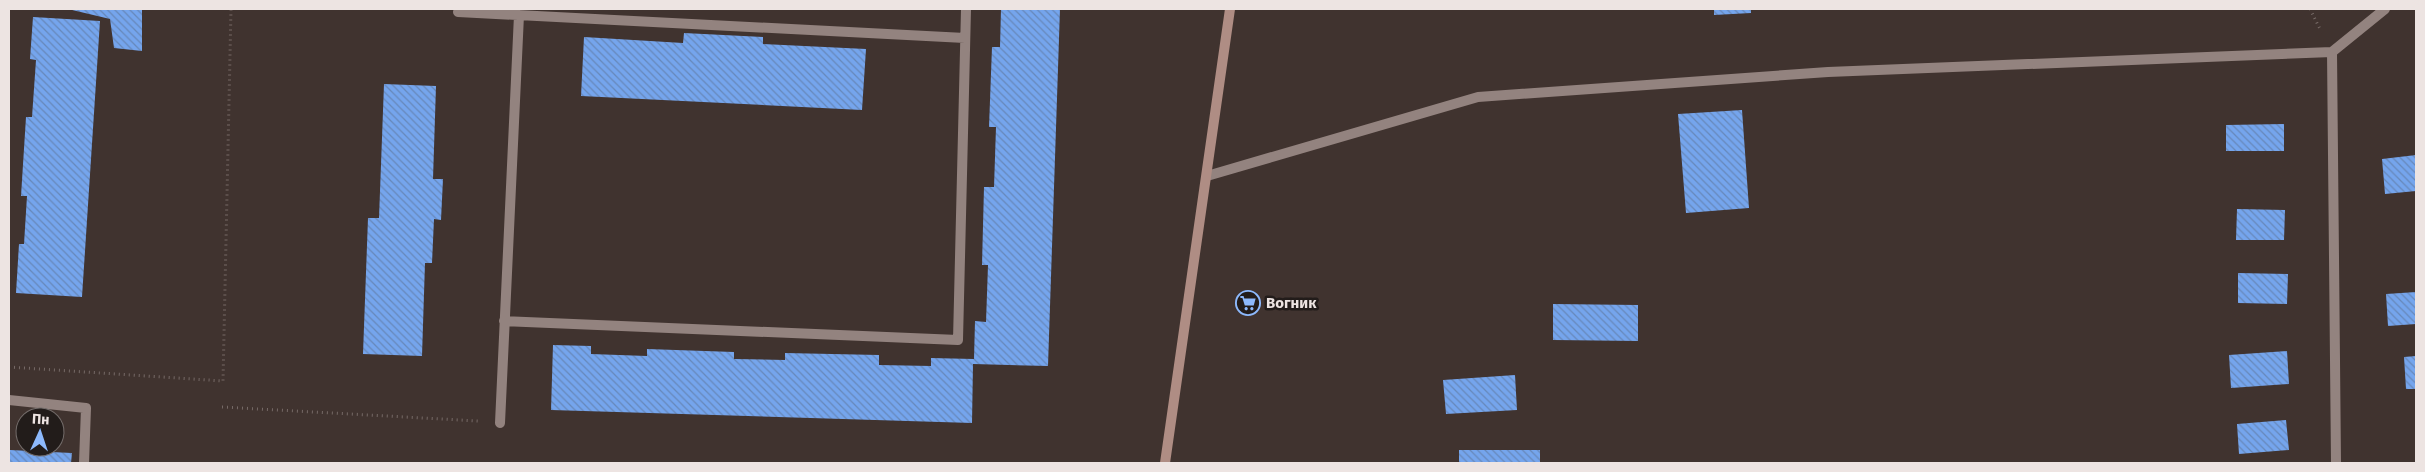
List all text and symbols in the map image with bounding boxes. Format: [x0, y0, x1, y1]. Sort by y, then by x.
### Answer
supermarket icon: Вогник [1235, 290, 1261, 316]
place label: Вогник [1266, 294, 1317, 312]
north arrow [15, 407, 65, 457]
text: Пн [31, 411, 50, 428]

